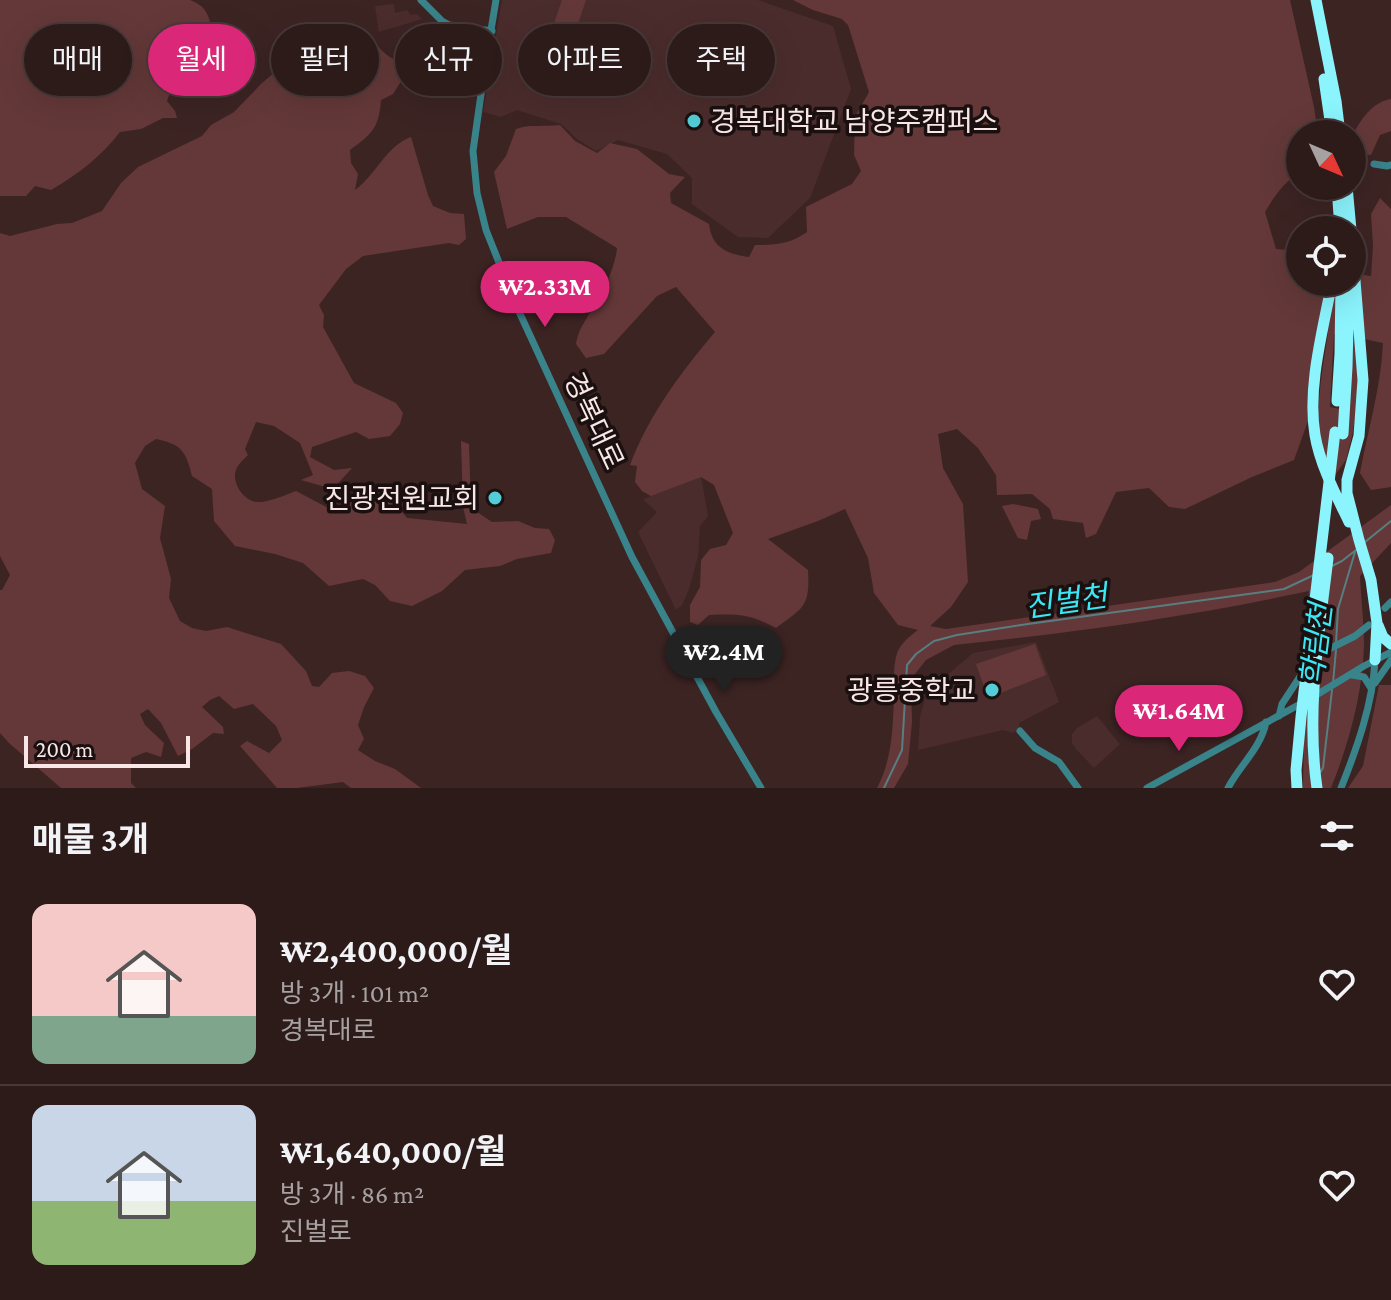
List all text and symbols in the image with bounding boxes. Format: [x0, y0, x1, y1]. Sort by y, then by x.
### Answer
chip: 매매 [24, 24, 132, 96]
chip: 월세 [148, 24, 255, 96]
chip: 필터 [271, 24, 379, 96]
chip: 신규 [395, 24, 502, 96]
chip: 아파트 [518, 24, 651, 96]
chip: 주택 [667, 24, 775, 96]
place label: 경복대학교 남양주캠퍼스 [710, 106, 999, 137]
marker: 경복대학교 남양주캠퍼스 [685, 112, 703, 130]
north arrow [1286, 120, 1366, 200]
map controls [1286, 120, 1366, 296]
button: locate [1286, 216, 1366, 296]
pin: ₩2.33M [480, 261, 610, 329]
text: ₩2.33M [499, 272, 591, 301]
street label: 경복대로 [558, 368, 630, 474]
place label: 진광전원교회 [324, 483, 479, 514]
marker: 진광전원교회 [486, 489, 504, 507]
water label: 진벌천 [1023, 578, 1113, 623]
water label: 학림천 [1295, 599, 1338, 688]
pin: ₩2.4M [668, 626, 780, 694]
text: ₩2.4M [683, 637, 765, 666]
place label: 광릉중학교 [847, 675, 976, 706]
marker: 광릉중학교 [983, 681, 1001, 699]
pin: ₩1.64M [1114, 685, 1244, 753]
text: ₩1.64M [1133, 696, 1225, 725]
scale bar [24, 732, 190, 768]
text: 200 m [36, 737, 93, 762]
icon: filters [1315, 814, 1359, 858]
text: 매물 3개 [32, 821, 149, 858]
text: ₩2,400,000/월 [280, 932, 512, 969]
icon: home [96, 936, 192, 1032]
icon: heart [1315, 962, 1359, 1006]
text: 방 3개 · 101 m² [280, 979, 429, 1008]
text: 경복대로 [280, 1016, 376, 1045]
text: ₩1,640,000/월 [280, 1133, 506, 1170]
icon: home [96, 1137, 192, 1233]
icon: heart [1315, 1163, 1359, 1207]
text: 방 3개 · 86 m² [280, 1180, 424, 1209]
text: 진벌로 [280, 1217, 352, 1246]

